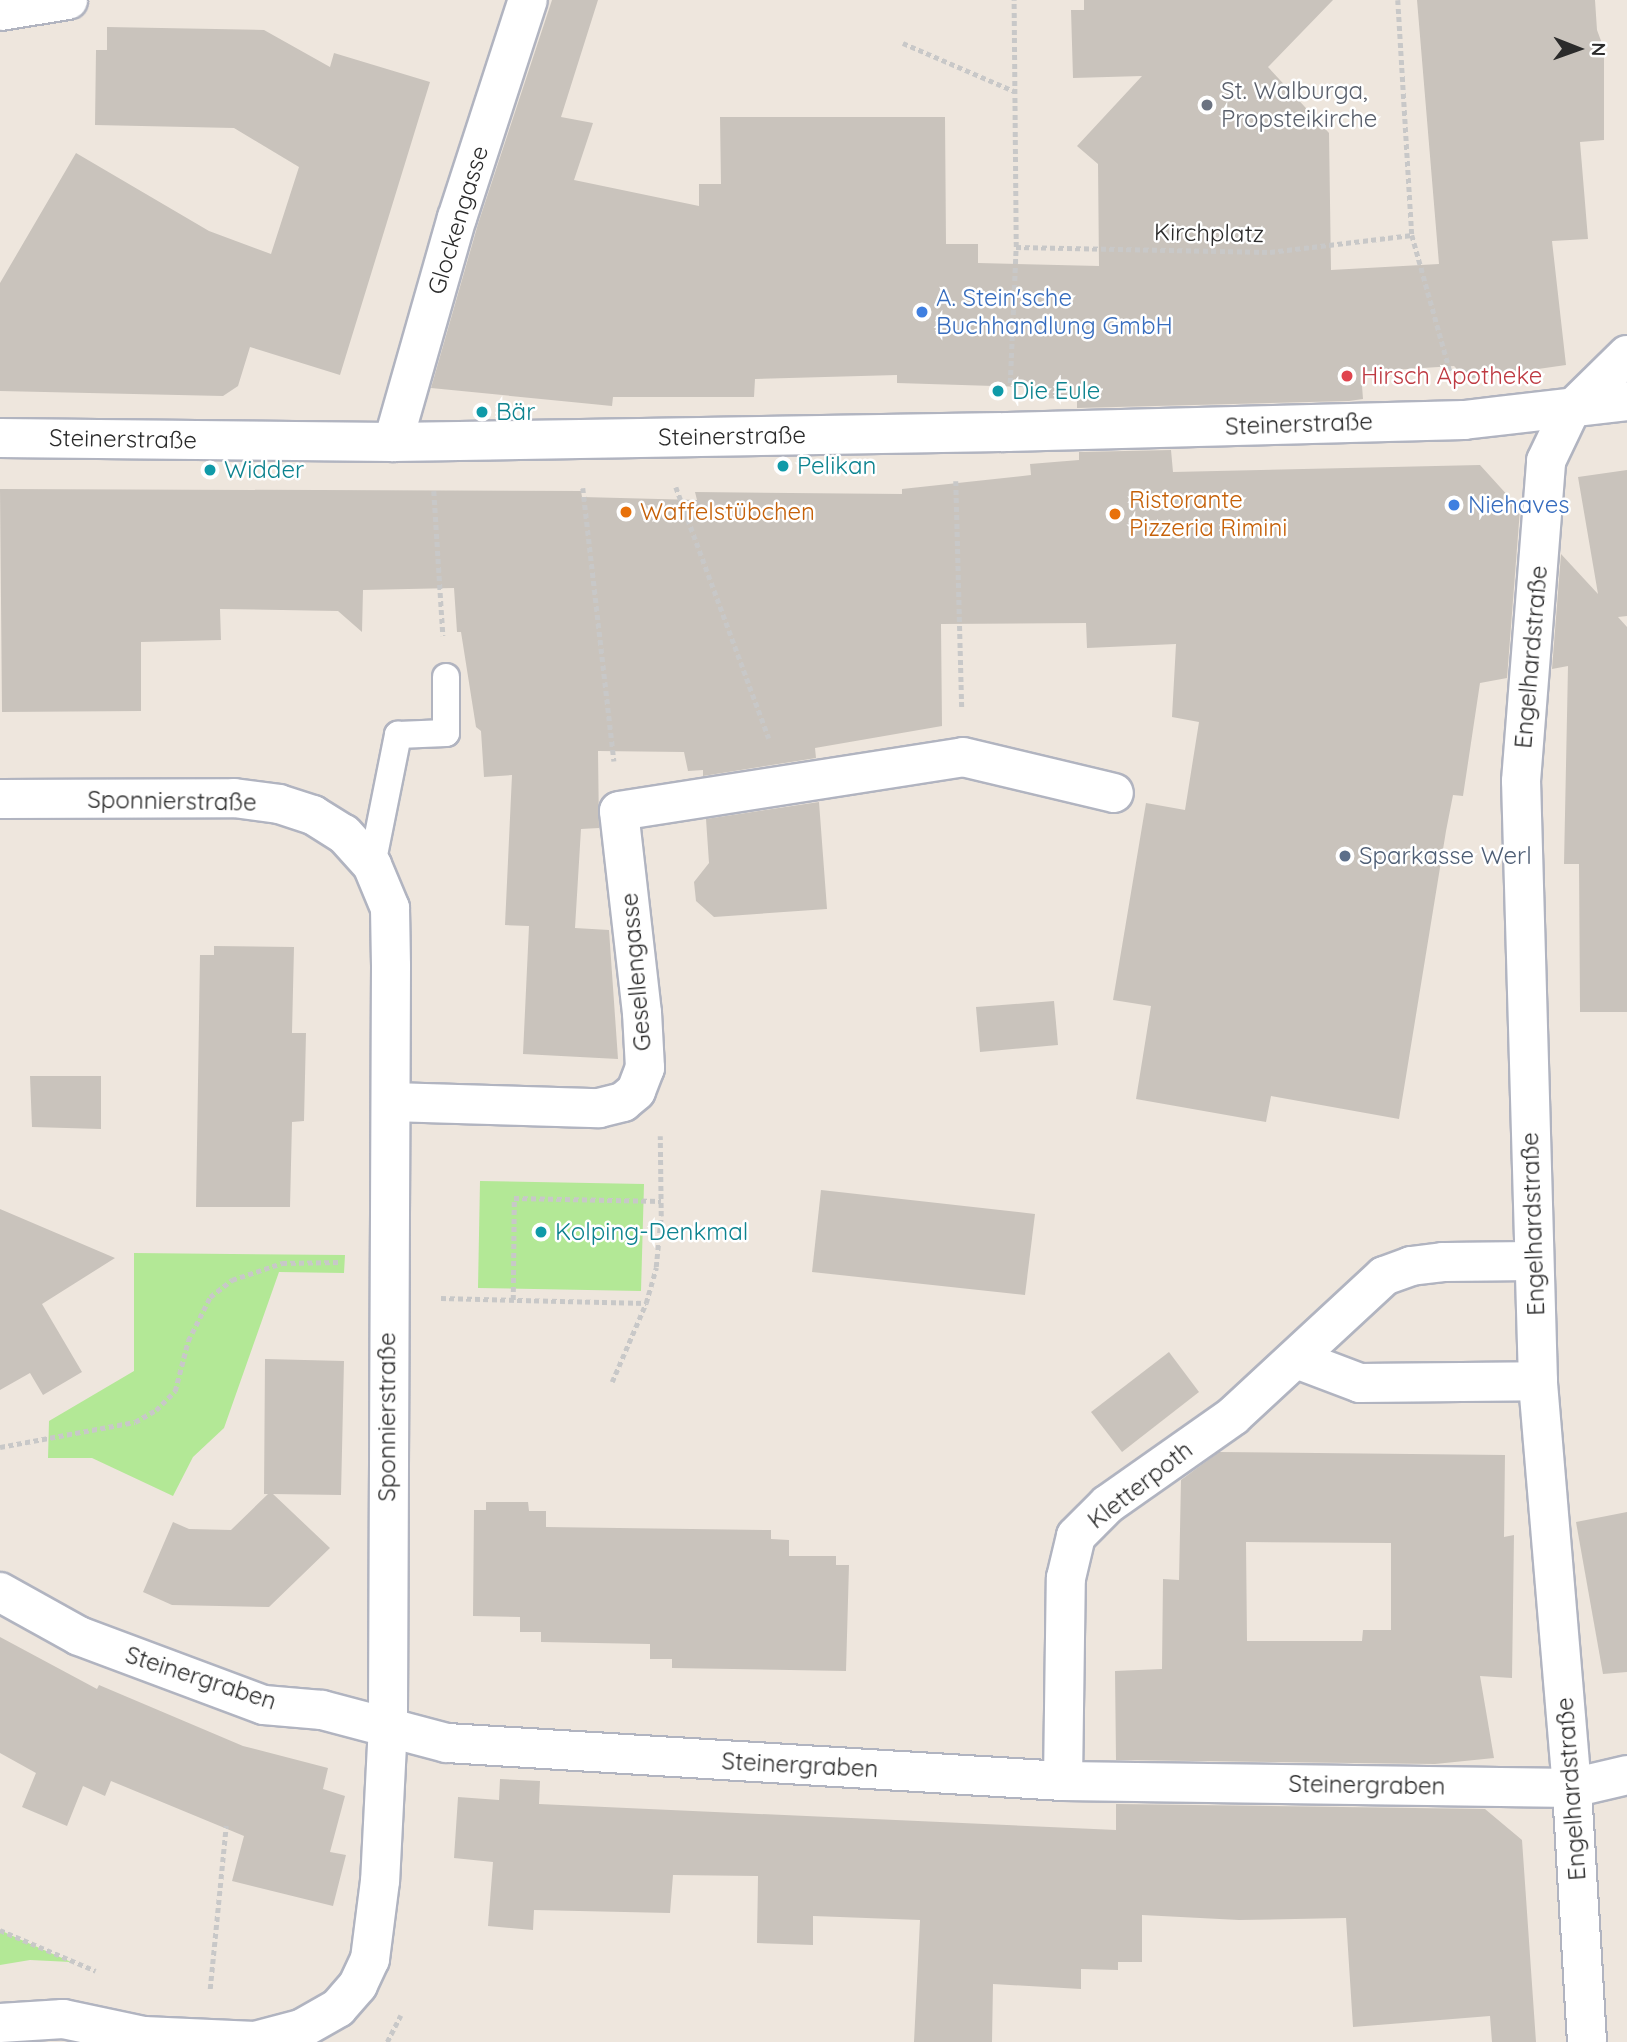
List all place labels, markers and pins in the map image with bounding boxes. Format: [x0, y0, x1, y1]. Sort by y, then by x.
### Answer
place label: St. Walburga, Propsteikirche [1221, 77, 1377, 133]
marker: St. Walburga, Propsteikirche [1199, 97, 1215, 113]
place label: A. Stein'sche Buchhandlung GmbH [936, 284, 1173, 340]
marker: A. Stein'sche Buchhandlung GmbH [914, 304, 930, 320]
place label: Hirsch Apotheke [1361, 362, 1542, 390]
marker: Hirsch Apotheke [1339, 368, 1355, 384]
place label: Die Eule [1012, 377, 1100, 405]
marker: Die Eule [990, 383, 1006, 399]
place label: Bär [496, 398, 535, 426]
marker: Bär [474, 404, 490, 420]
place label: Pelikan [797, 452, 876, 480]
place label: Widder [224, 456, 304, 484]
marker: Pelikan [775, 458, 791, 474]
marker: Widder [202, 462, 218, 478]
place label: Ristorante Pizzeria Rimini [1129, 486, 1287, 542]
place label: Niehaves [1468, 491, 1569, 519]
marker: Niehaves [1446, 497, 1462, 513]
place label: Waffelstübchen [640, 498, 815, 526]
marker: Waffelstübchen [618, 504, 634, 520]
marker: Ristorante Pizzeria Rimini [1107, 506, 1123, 522]
place label: Sparkasse Werl [1359, 842, 1532, 870]
marker: Sparkasse Werl [1337, 848, 1353, 864]
place label: Kolping-Denkmal [555, 1218, 748, 1246]
marker: Kolping-Denkmal [533, 1224, 549, 1240]

